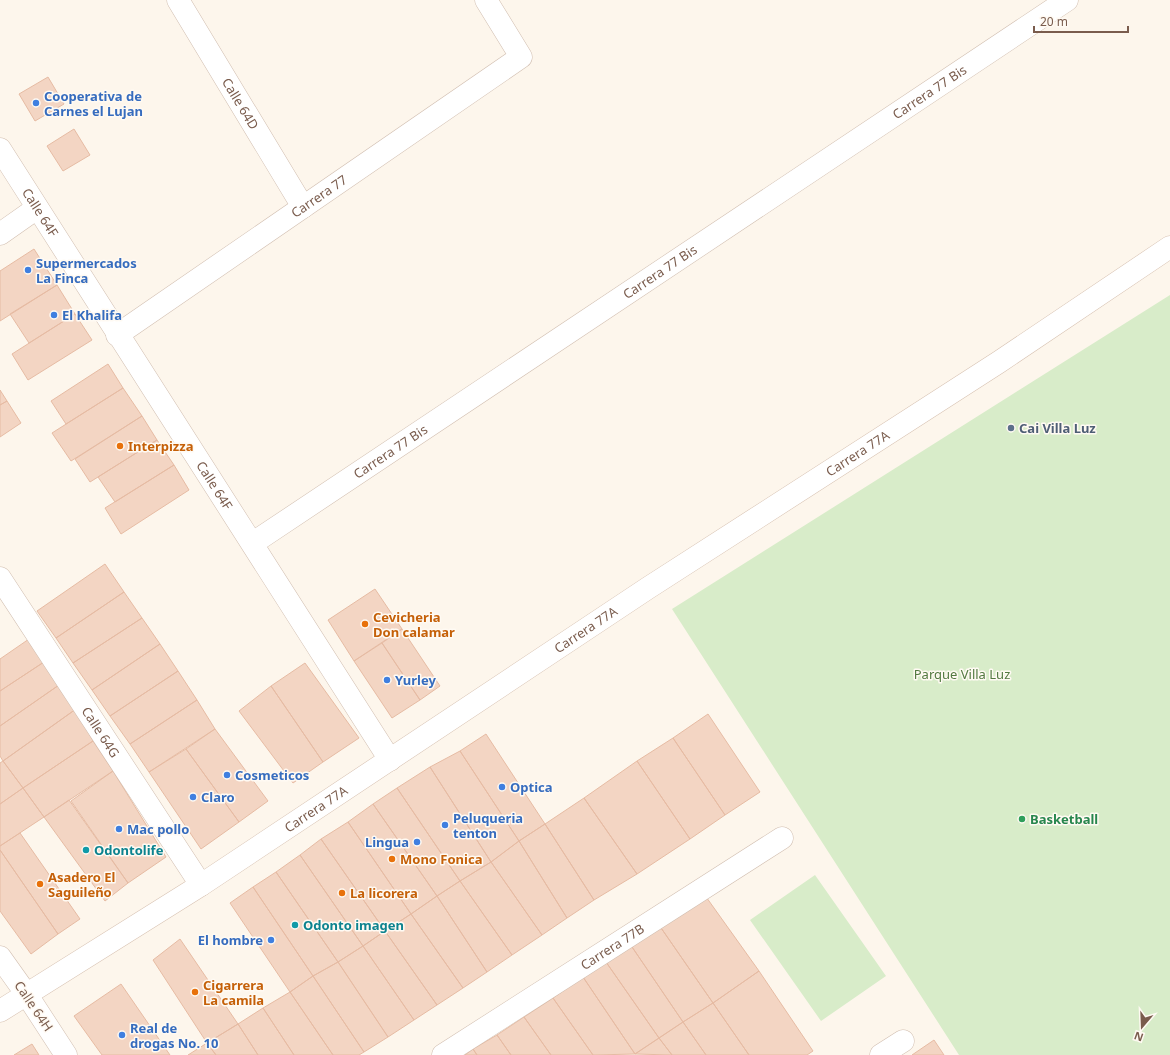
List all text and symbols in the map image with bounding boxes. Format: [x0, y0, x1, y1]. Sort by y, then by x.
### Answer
scale bar [1034, 8, 1128, 34]
text: 20 m [1040, 13, 1068, 30]
street label: Carrera 77 Bis [889, 61, 970, 123]
street label: Calle 64D [218, 74, 263, 133]
place label: Cooperativa de Carnes el Lujan [44, 87, 143, 120]
marker: Cooperativa de Carnes el Lujan [31, 98, 41, 108]
street label: Carrera 77 [287, 171, 350, 222]
street label: Calle 64F [18, 184, 63, 240]
street label: Carrera 77 Bis [619, 240, 700, 303]
place label: Supermercados La Finca [36, 254, 137, 287]
marker: Supermercados La Finca [23, 265, 33, 275]
place label: El Khalifa [62, 306, 122, 324]
marker: El Khalifa [49, 310, 59, 320]
place label: Cai Villa Luz [1019, 419, 1096, 437]
street label: Carrera 77 Bis [350, 420, 431, 483]
marker: Cai Villa Luz [1006, 423, 1016, 433]
street label: Carrera 77A [822, 426, 893, 480]
place label: Interpizza [128, 437, 193, 455]
marker: Interpizza [115, 441, 125, 451]
street label: Calle 64F [192, 457, 237, 513]
street label: Carrera 77A [551, 602, 621, 657]
place label: Cevicheria Don calamar [373, 608, 455, 641]
marker: Cevicheria Don calamar [360, 619, 370, 629]
park label: Parque Villa Luz [914, 665, 1010, 683]
place label: Yurley [395, 671, 436, 689]
marker: Yurley [382, 675, 392, 685]
street label: Calle 64G [78, 703, 124, 761]
place label: Cosmeticos [235, 766, 309, 784]
marker: Cosmeticos [222, 770, 232, 780]
place label: Optica [510, 778, 553, 796]
street label: Carrera 77A [281, 781, 351, 836]
marker: Optica [497, 782, 507, 792]
place label: Claro [201, 788, 235, 806]
marker: Claro [188, 792, 198, 802]
place label: Peluqueria tenton [453, 809, 523, 842]
place label: Basketball [1030, 810, 1098, 828]
marker: Basketball [1017, 814, 1027, 824]
place label: Mac pollo [127, 820, 189, 838]
marker: Peluqueria tenton [440, 820, 450, 830]
marker: Mac pollo [114, 824, 124, 834]
place label: Lingua [365, 833, 409, 851]
marker: Lingua [412, 837, 422, 847]
place label: Odontolife [94, 841, 164, 859]
marker: Odontolife [81, 845, 91, 855]
place label: Mono Fonica [400, 850, 482, 868]
marker: Mono Fonica [387, 854, 397, 864]
place label: Asadero El Saguileño [48, 868, 116, 901]
marker: Asadero El Saguileño [35, 879, 45, 889]
place label: La licorera [350, 884, 418, 902]
marker: La licorera [337, 888, 347, 898]
place label: Odonto imagen [303, 916, 404, 934]
marker: Odonto imagen [290, 920, 300, 930]
street label: Carrera 77B [577, 920, 648, 974]
place label: El hombre [198, 931, 263, 949]
marker: El hombre [266, 935, 276, 945]
place label: Cigarrera La camila [203, 976, 264, 1009]
street label: Calle 64H [10, 977, 58, 1035]
marker: Cigarrera La camila [190, 987, 200, 997]
north arrow [1122, 1007, 1162, 1047]
place label: Real de drogas No. 10 [130, 1019, 218, 1052]
text: N [1132, 1028, 1145, 1045]
marker: Real de drogas No. 10 [117, 1030, 127, 1040]

